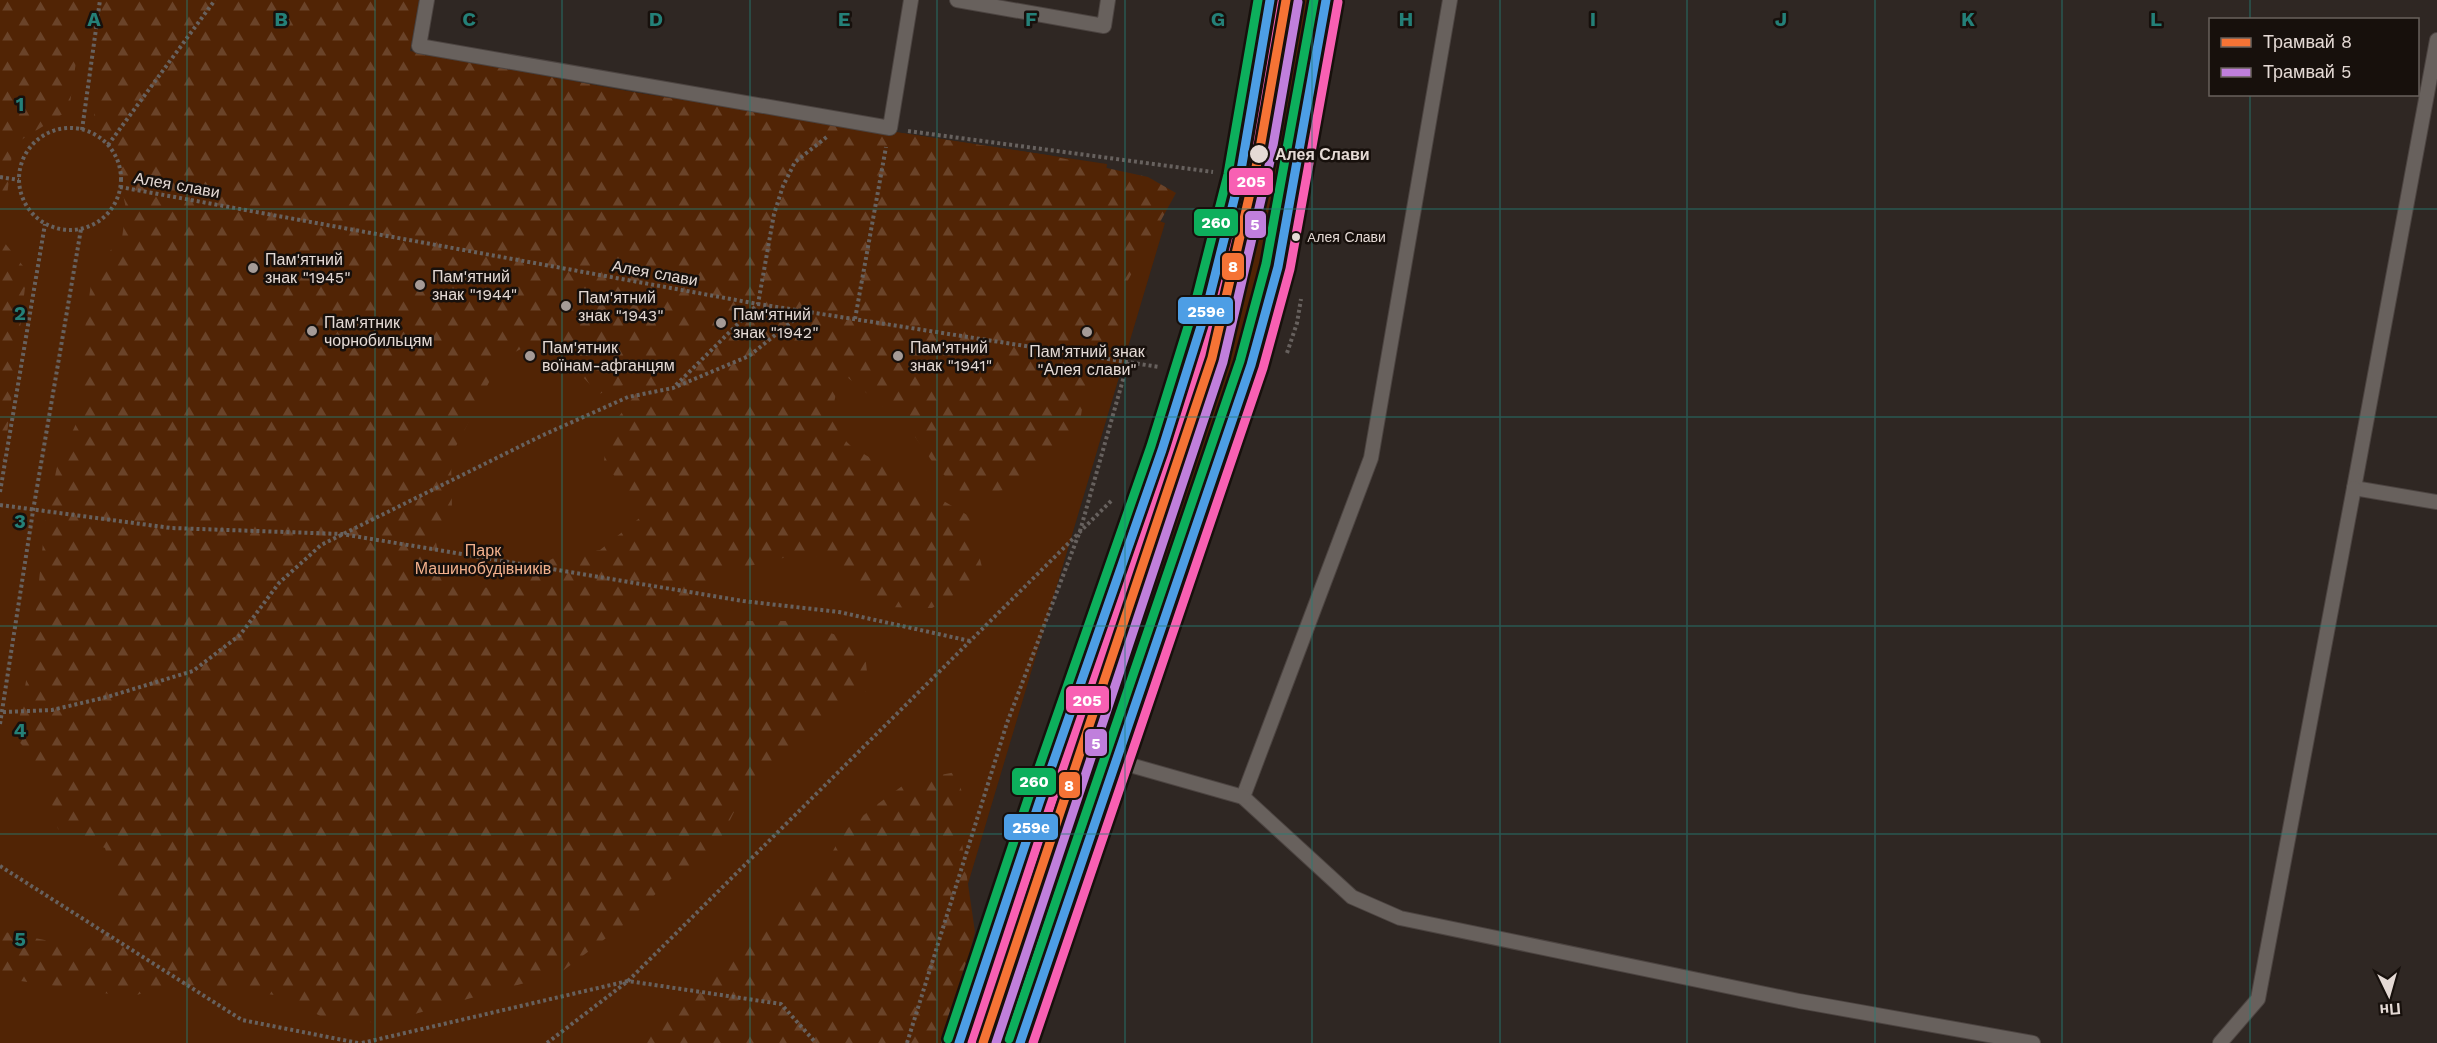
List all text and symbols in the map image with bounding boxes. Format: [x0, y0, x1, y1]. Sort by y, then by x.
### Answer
text: A [87, 7, 101, 31]
text: B [274, 7, 288, 31]
text: C [462, 7, 476, 31]
text: D [649, 7, 663, 31]
text: E [838, 7, 850, 31]
text: F [1025, 7, 1037, 31]
text: G [1211, 7, 1225, 31]
text: H [1399, 7, 1413, 31]
text: I [1590, 7, 1596, 31]
text: J [1775, 7, 1787, 31]
text: K [1961, 7, 1975, 31]
text: L [2150, 7, 2162, 31]
legend [2209, 18, 2419, 96]
text: Трамвай 8 [2263, 31, 2352, 52]
text: Трамвай 5 [2263, 61, 2351, 82]
text: 1 [16, 92, 24, 116]
marker: Алея Слави [1248, 143, 1270, 165]
place label: Алея Слави [1275, 145, 1370, 164]
line badge: 205 [1228, 167, 1274, 196]
street label: Алея слави [133, 168, 221, 202]
text: 205 [1236, 172, 1266, 191]
line badge: 260 [1193, 208, 1239, 237]
line badge: 5 [1244, 210, 1267, 239]
text: 260 [1201, 213, 1231, 232]
text: 5 [1250, 215, 1260, 234]
place label: Aлея Слави [1307, 229, 1386, 245]
marker: Aлея Слави [1290, 231, 1302, 243]
place label: Пам'ятний знак "1945" [265, 250, 351, 287]
line badge: 8 [1221, 252, 1245, 281]
street label: Алея слави [611, 256, 699, 290]
text: 8 [1228, 257, 1238, 276]
marker: Пам'ятний знак "1945" [246, 261, 260, 275]
place label: Пам'ятний знак "1944" [432, 267, 517, 304]
marker: Пам'ятний знак "1944" [413, 278, 427, 292]
place label: Пам'ятний знак "1943" [578, 288, 664, 325]
line badge: 259е [1177, 296, 1234, 325]
marker: Пам'ятний знак "1943" [559, 299, 573, 313]
text: 2 [14, 301, 26, 325]
text: 259е [1187, 302, 1225, 321]
place label: Пам'ятний знак "1942" [733, 305, 819, 342]
place label: Пам'ятник чорнобильцям [324, 313, 432, 350]
marker: Пам'ятний знак "1942" [714, 316, 728, 330]
marker: Пам'ятник чорнобильцям [305, 324, 319, 338]
marker: Пам'ятний знак "Алея слави" [1080, 325, 1094, 339]
place label: Пам'ятник воїнам-афганцям [542, 338, 675, 375]
place label: Пам'ятний знак "1941" [910, 338, 992, 375]
place label: Пам'ятний знак "Алея слави" [1029, 342, 1146, 379]
marker: Пам'ятник воїнам-афганцям [523, 349, 537, 363]
marker: Пам'ятний знак "1941" [891, 349, 905, 363]
text: 3 [14, 509, 26, 533]
park label: Парк Машинобудівників [415, 541, 551, 578]
line badge: 205 [1065, 685, 1110, 714]
text: 205 [1072, 691, 1102, 710]
text: 4 [14, 718, 27, 742]
line badge: 5 [1084, 728, 1108, 757]
text: 5 [1091, 734, 1101, 753]
line badge: 260 [1011, 767, 1057, 796]
line badge: 8 [1058, 771, 1081, 799]
text: 260 [1019, 772, 1049, 791]
text: 8 [1064, 776, 1074, 795]
line badge: 259е [1003, 813, 1059, 841]
text: 259е [1012, 818, 1050, 837]
text: 5 [14, 927, 26, 951]
north arrow [2359, 965, 2419, 1025]
text: Пн [2379, 999, 2402, 1020]

